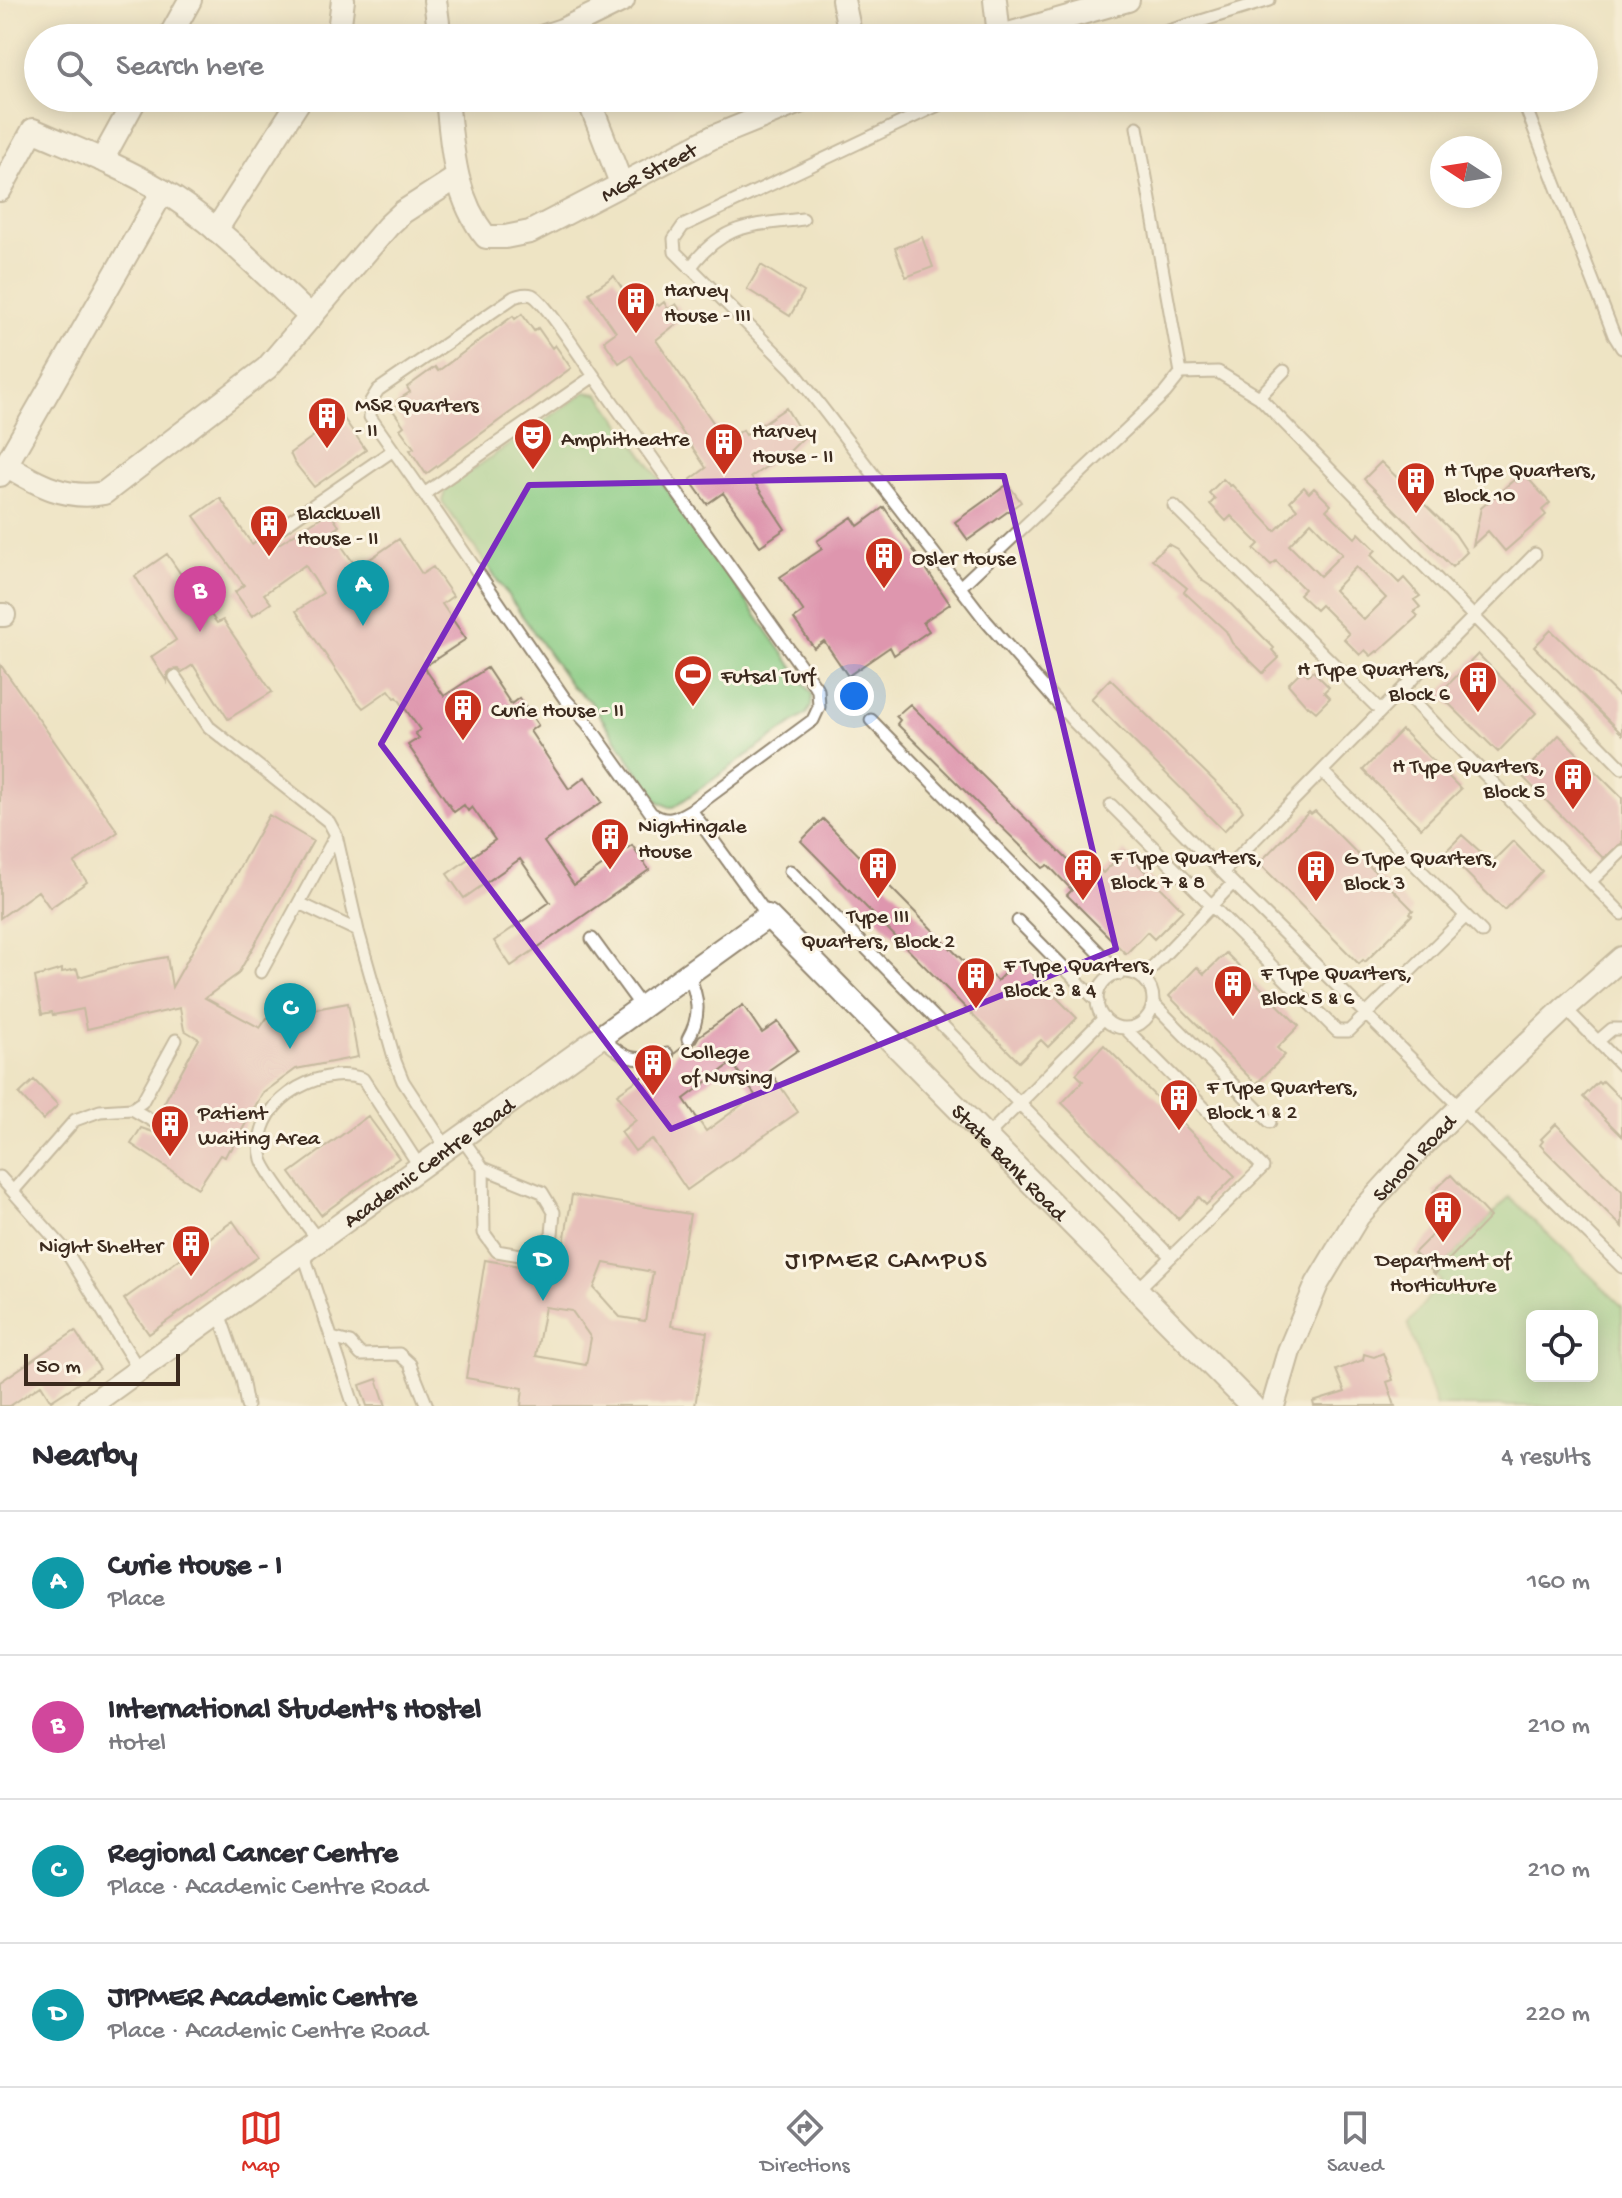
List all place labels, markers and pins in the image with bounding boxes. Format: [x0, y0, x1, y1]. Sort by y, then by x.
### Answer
place label: Harvey House - III [664, 279, 751, 330]
building icon: Harvey House - III [615, 280, 657, 335]
place label: MSR Quarters - II [355, 394, 479, 445]
building icon: MSR Quarters - II [306, 395, 348, 450]
theatre icon: Amphitheatre [512, 416, 554, 471]
place label: Harvey House - II [752, 420, 834, 471]
building icon: Harvey House - II [703, 421, 745, 476]
place label: Amphitheatre [561, 428, 690, 454]
place label: H Type Quarters, Block 10 [1443, 459, 1597, 510]
building icon: H Type Quarters, Block 10 [1395, 460, 1437, 515]
place label: Blackwell House - II [296, 502, 381, 553]
building icon: Blackwell House - II [248, 503, 290, 558]
building icon: Osler House [863, 535, 905, 590]
place label: Osler House [912, 547, 1017, 573]
pin: A [337, 560, 389, 626]
pin: B [174, 566, 226, 632]
sports icon: Futsal Turf [672, 653, 714, 708]
place label: H Type Quarters, Block 6 [1297, 658, 1451, 709]
building icon: H Type Quarters, Block 6 [1457, 659, 1499, 714]
place label: Futsal Turf [720, 665, 818, 691]
building icon: Curie House - II [442, 687, 484, 742]
place label: Curie House - II [491, 699, 624, 725]
place label: H Type Quarters, Block 5 [1392, 755, 1545, 806]
building icon: H Type Quarters, Block 5 [1552, 756, 1594, 811]
place label: Nightingale House [638, 815, 747, 866]
building icon: Nightingale House [589, 816, 631, 871]
building icon: Type III Quarters, Block 2 [857, 845, 899, 900]
place label: F Type Quarters, Block 7 & 8 [1110, 846, 1262, 897]
building icon: F Type Quarters, Block 7 & 8 [1062, 847, 1104, 902]
place label: G Type Quarters, Block 3 [1343, 847, 1498, 898]
building icon: G Type Quarters, Block 3 [1295, 848, 1337, 903]
place label: Type III Quarters, Block 2 [801, 905, 955, 956]
place label: F Type Quarters, Block 3 & 4 [1003, 954, 1155, 1005]
building icon: F Type Quarters, Block 3 & 4 [955, 955, 997, 1010]
place label: F Type Quarters, Block 5 & 6 [1260, 962, 1412, 1013]
building icon: F Type Quarters, Block 5 & 6 [1212, 963, 1254, 1018]
pin: C [264, 983, 316, 1049]
place label: College of Nursing [681, 1041, 773, 1092]
building icon: College of Nursing [632, 1042, 674, 1097]
place label: F Type Quarters, Block 1 & 2 [1206, 1076, 1358, 1127]
building icon: F Type Quarters, Block 1 & 2 [1158, 1077, 1200, 1132]
place label: Patient Waiting Area [197, 1102, 321, 1153]
building icon: Patient Waiting Area [149, 1103, 191, 1158]
building icon: Department of Horticulture [1422, 1189, 1464, 1244]
building icon: Night Shelter [170, 1223, 212, 1278]
place label: Night Shelter [39, 1235, 165, 1261]
pin: D [517, 1235, 569, 1301]
place label: Department of Horticulture [1373, 1249, 1513, 1300]

